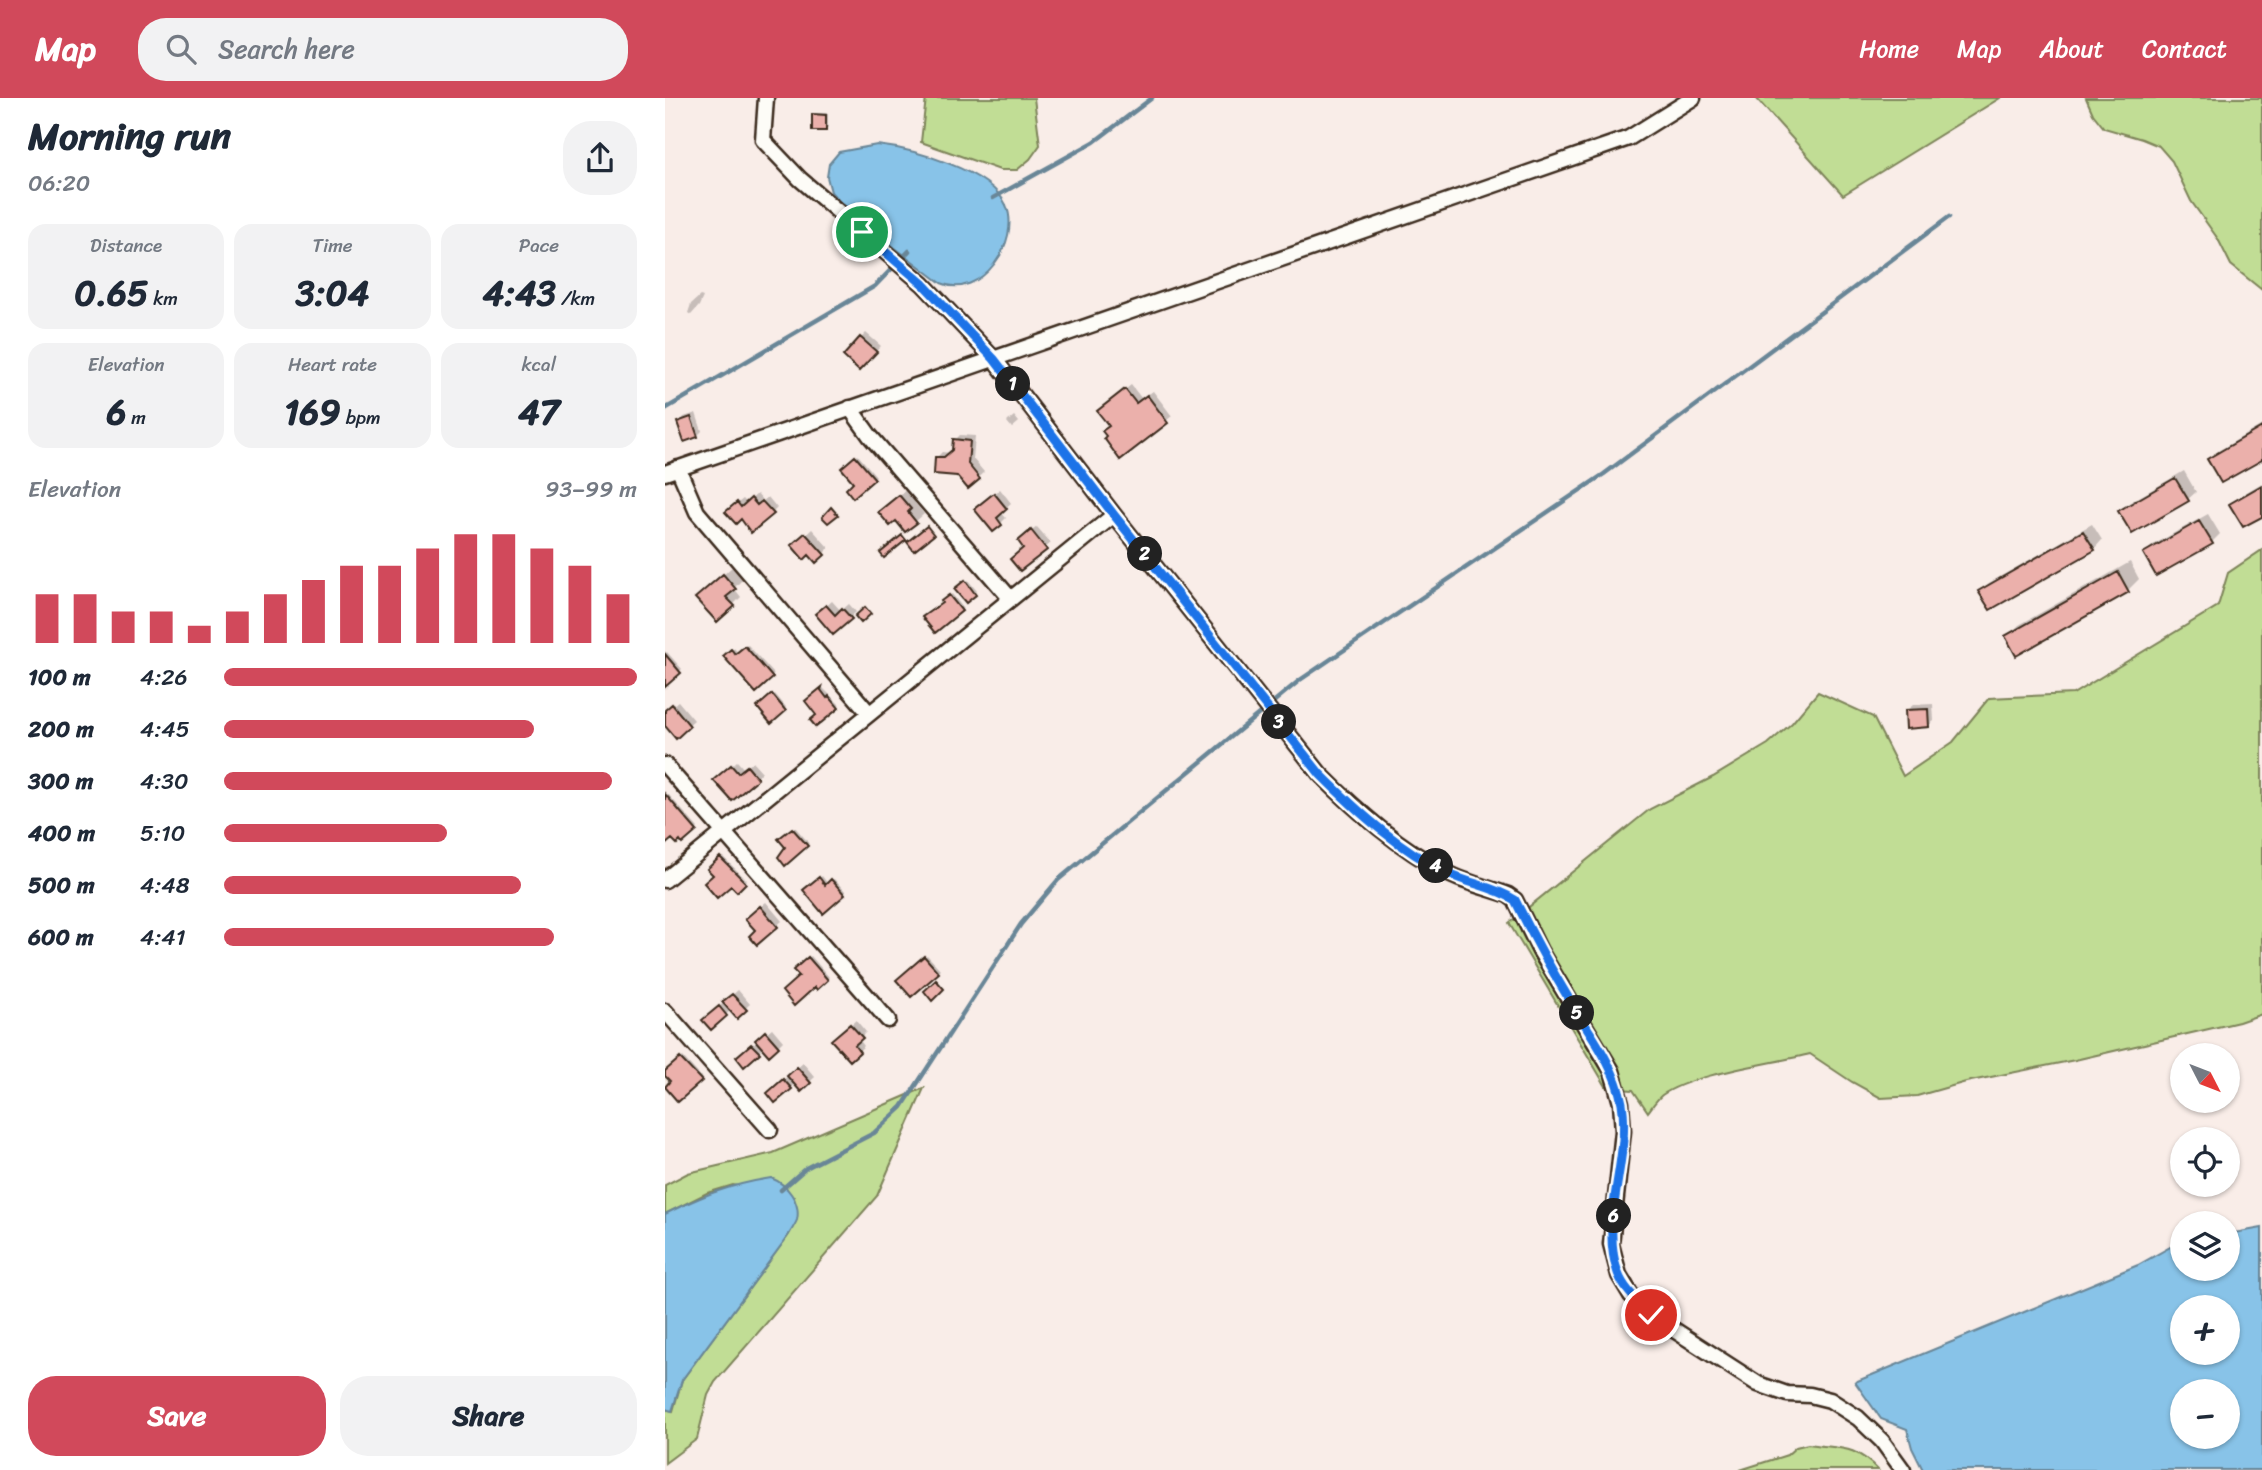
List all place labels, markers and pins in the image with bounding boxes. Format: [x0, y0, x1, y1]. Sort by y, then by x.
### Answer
pin [832, 202, 892, 262]
pin: 1 [995, 366, 1031, 402]
pin: 2 [1127, 536, 1163, 572]
pin: 3 [1261, 704, 1297, 740]
pin: 4 [1419, 848, 1453, 884]
pin: 5 [1559, 996, 1595, 1030]
pin: 6 [1597, 1198, 1632, 1234]
pin [1621, 1285, 1681, 1345]

